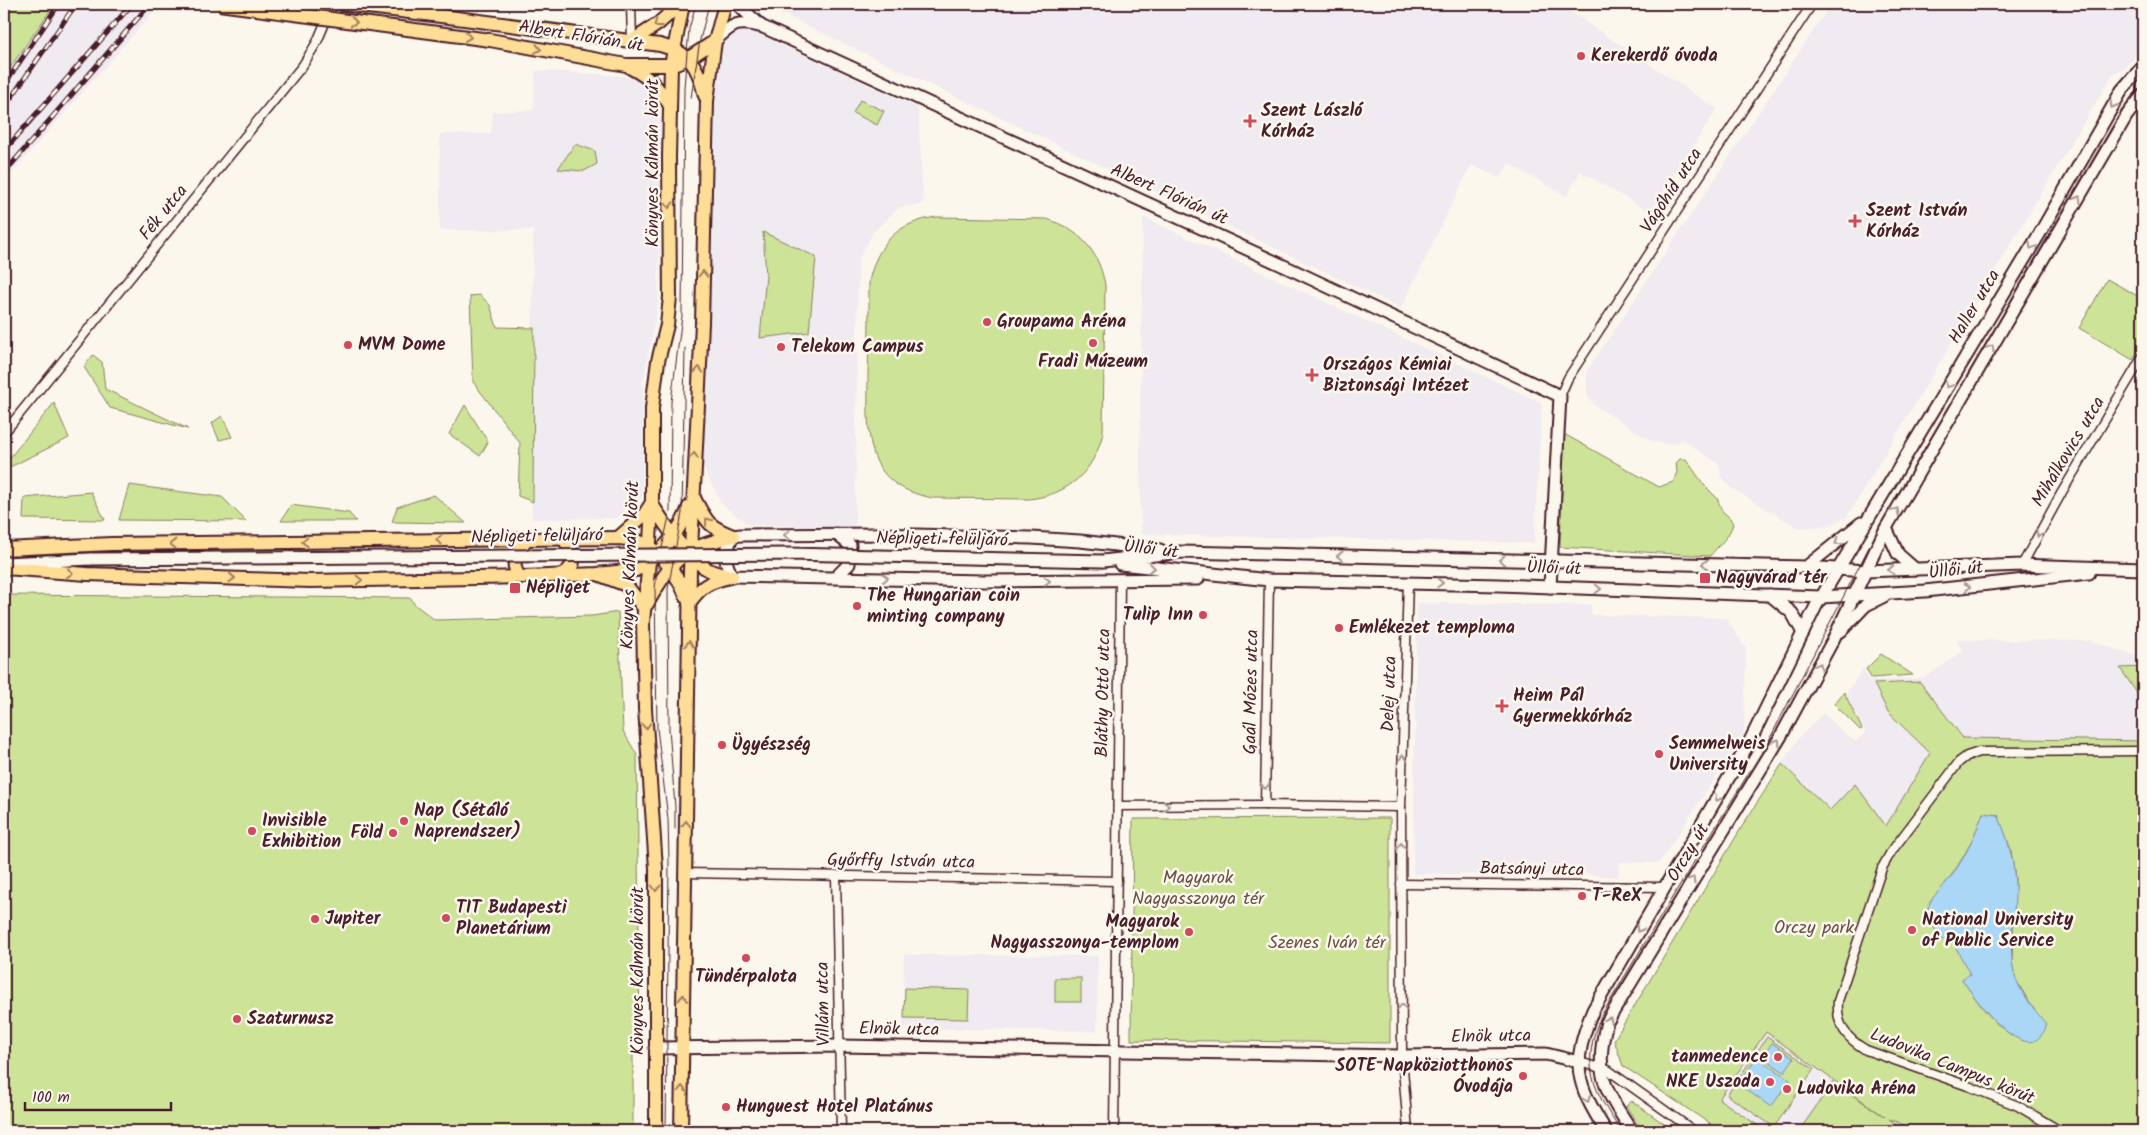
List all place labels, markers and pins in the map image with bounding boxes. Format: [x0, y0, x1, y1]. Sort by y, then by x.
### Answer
place label: Kerekerdő óvoda [1591, 42, 1718, 71]
marker: Kerekerdő óvoda [1575, 50, 1587, 62]
place label: Szent László Kórház [1261, 97, 1364, 147]
marker: Szent László Kórház [1243, 114, 1257, 128]
place label: Szent István Kórház [1866, 197, 1967, 247]
marker: Szent István Kórház [1848, 214, 1862, 228]
place label: Groupama Aréna [997, 308, 1126, 337]
marker: Groupama Aréna [981, 316, 993, 328]
place label: MVM Dome [358, 331, 446, 360]
place label: Telekom Campus [791, 333, 924, 362]
marker: Fradi Múzeum [1087, 337, 1099, 349]
marker: MVM Dome [342, 339, 354, 351]
marker: Telekom Campus [775, 341, 787, 353]
place label: Fradi Múzeum [1038, 348, 1148, 377]
place label: Országos Kémiai Biztonsági Intézet [1323, 351, 1470, 401]
marker: Országos Kémiai Biztonsági Intézet [1305, 368, 1319, 382]
place label: Nagyvárad tér [1716, 564, 1828, 593]
marker: Nagyvárad tér [1698, 571, 1712, 585]
place label: Népliget [526, 574, 591, 603]
marker: Népliget [508, 581, 522, 595]
place label: The Hungarian coin minting company [867, 582, 1020, 632]
marker: The Hungarian coin minting company [851, 600, 863, 612]
place label: Tulip Inn [1123, 601, 1193, 630]
marker: Tulip Inn [1197, 609, 1209, 621]
place label: Emlékezet temploma [1349, 614, 1515, 643]
marker: Emlékezet temploma [1333, 622, 1345, 634]
place label: Heim Pál Gyermekkórház [1513, 682, 1633, 732]
marker: Heim Pál Gyermekkórház [1495, 699, 1509, 713]
place label: Semmelweis University [1669, 730, 1766, 780]
place label: Ügyészség [732, 731, 811, 760]
marker: Ügyészség [716, 739, 728, 751]
marker: Semmelweis University [1653, 748, 1665, 760]
place label: Nap (Sétáló Naprendszer) [414, 797, 521, 847]
place label: Invisible Exhibition [262, 807, 341, 857]
marker: Nap (Sétáló Naprendszer) [398, 815, 410, 827]
place label: Föld [351, 819, 383, 848]
marker: Invisible Exhibition [246, 825, 258, 837]
marker: Föld [387, 827, 399, 839]
place label: T-ReX [1592, 882, 1643, 911]
marker: T-ReX [1576, 890, 1588, 902]
place label: TIT Budapesti Planetárium [456, 894, 567, 944]
place label: Jupiter [325, 905, 382, 934]
place label: National University of Public Service [1922, 906, 2074, 956]
place label: Magyarok Nagyasszonya-templom [990, 908, 1180, 958]
marker: TIT Budapesti Planetárium [440, 912, 452, 924]
marker: Jupiter [309, 913, 321, 925]
marker: National University of Public Service [1906, 924, 1918, 936]
marker: Magyarok Nagyasszonya-templom [1183, 926, 1195, 938]
marker: Tündérpalota [740, 952, 752, 964]
place label: Tündérpalota [695, 963, 797, 992]
place label: Szaturnusz [247, 1005, 334, 1034]
marker: Szaturnusz [231, 1013, 243, 1025]
place label: tanmedence [1671, 1043, 1768, 1072]
marker: tanmedence [1772, 1051, 1784, 1063]
place label: SOTE Napköziotthonos Óvodája [1335, 1052, 1514, 1102]
place label: NKE Uszoda [1666, 1068, 1760, 1097]
marker: SOTE Napköziotthonos Óvodája [1517, 1070, 1529, 1082]
place label: Ludovika Aréna [1797, 1075, 1916, 1104]
marker: NKE Uszoda [1764, 1076, 1776, 1088]
marker: Ludovika Aréna [1781, 1083, 1793, 1095]
place label: Hunguest Hotel Platánus [736, 1093, 934, 1122]
marker: Hunguest Hotel Platánus [720, 1101, 732, 1113]

